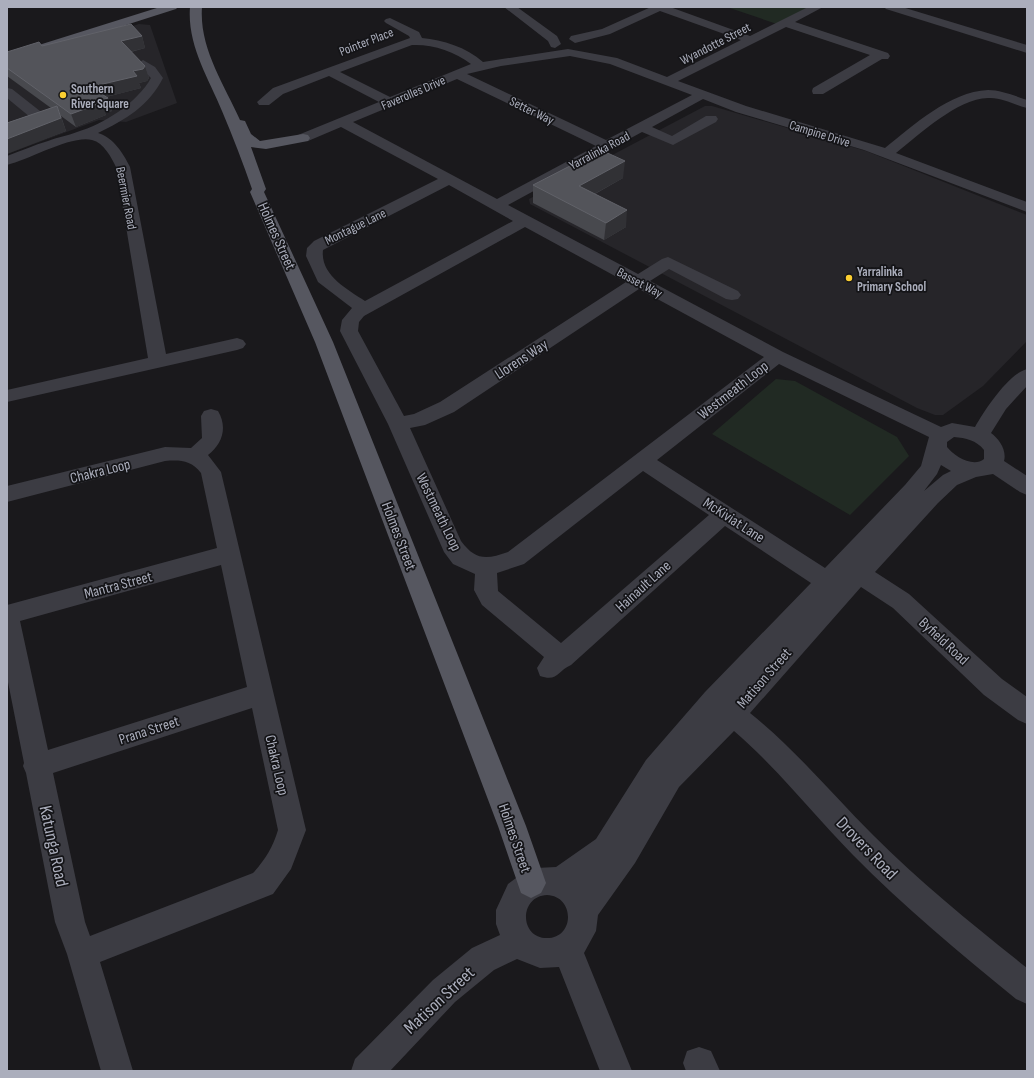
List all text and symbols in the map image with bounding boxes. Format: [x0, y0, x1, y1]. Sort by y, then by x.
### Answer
street label: Wyandotte Street [677, 19, 753, 69]
street label: Pointer Place [337, 24, 396, 60]
street label: Faverolles Drive [379, 72, 448, 114]
place label: Southern River Square [71, 81, 129, 112]
marker: Southern River Square [58, 90, 68, 100]
street label: Setter Way [507, 93, 556, 129]
street label: Campine Drive [787, 117, 852, 151]
street label: Yarralinka Road [566, 128, 633, 174]
street label: Beermier Road [112, 166, 140, 231]
street label: Holmes Street [253, 200, 300, 273]
street label: Montague Lane [322, 205, 389, 249]
street label: Basset Way [614, 264, 665, 302]
place label: Yarralinka Primary School [857, 264, 926, 295]
marker: Yarralinka Primary School [844, 273, 854, 283]
street label: Llorens Way [491, 335, 552, 384]
street label: Westmeath Loop [694, 357, 772, 424]
street label: Chakra Loop [68, 455, 132, 488]
street label: Westmeath Loop [412, 470, 466, 554]
street label: McKiviat Lane [699, 493, 768, 547]
street label: Holmes Street [377, 499, 420, 573]
street label: Hainault Lane [612, 556, 675, 616]
street label: Mantra Street [82, 567, 155, 604]
street label: Byfield Road [915, 613, 973, 669]
street label: Matison Street [733, 644, 796, 713]
street label: Prana Street [117, 712, 182, 749]
street label: Chakra Loop [260, 733, 293, 797]
street label: Holmes Street [494, 801, 535, 876]
street label: Katunga Road [35, 804, 72, 889]
street label: Drovers Road [832, 813, 902, 884]
street label: Matison Street [400, 962, 479, 1038]

